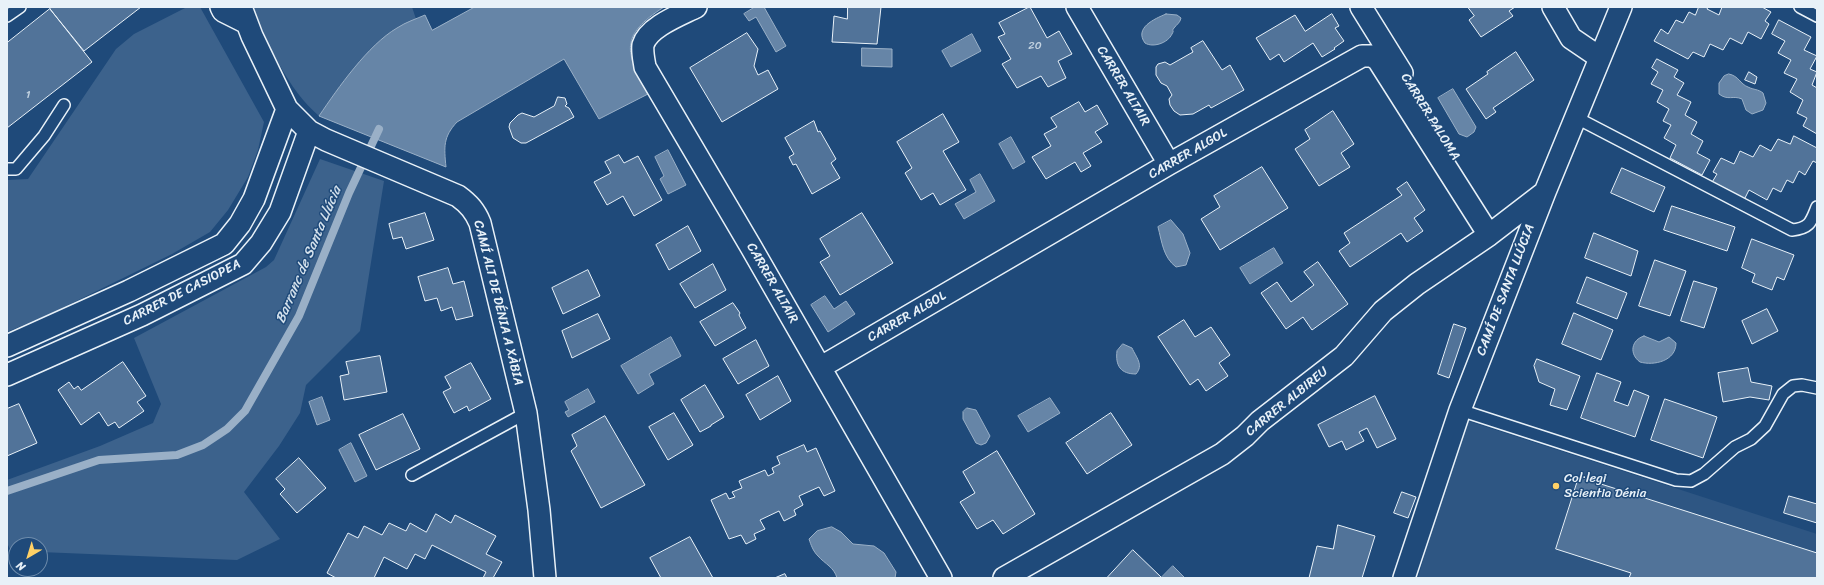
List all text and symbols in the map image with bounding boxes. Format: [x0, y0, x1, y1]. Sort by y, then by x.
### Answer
house number: 20 [1028, 39, 1042, 53]
street label: CARRER ALTAIR [1093, 43, 1153, 129]
street label: CARRER PALOMA [1397, 71, 1463, 163]
house number: 1 [26, 88, 30, 102]
street label: CARRER ALGOL [1146, 125, 1230, 183]
water label: Barranc de Santa Llúcia [273, 184, 345, 326]
street label: CAMÍ ALT DE DÉNIA A XÀBIA [470, 219, 526, 387]
street label: CAMÍ DE SANTA LLÚCIA [1474, 222, 1538, 358]
street label: CARRER ALTAIR [743, 240, 801, 326]
street label: CARRER DE CASIOPEA [121, 257, 243, 329]
street label: CARRER ALGOL [865, 288, 949, 346]
street label: CARRER ALBIREU [1243, 364, 1331, 440]
place label: Col·legi Scientia Dénia [1564, 471, 1646, 502]
marker: Col·legi Scientia Dénia [1551, 481, 1561, 491]
north arrow [8, 537, 48, 577]
text: N [12, 556, 30, 576]

